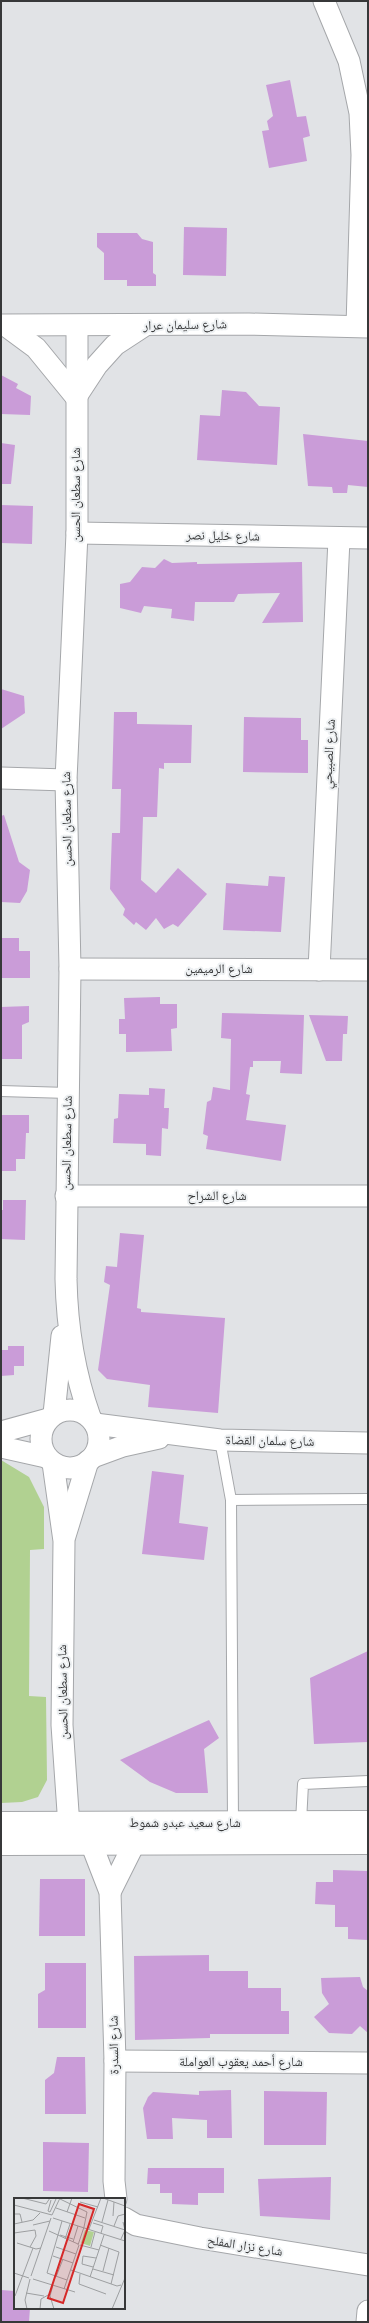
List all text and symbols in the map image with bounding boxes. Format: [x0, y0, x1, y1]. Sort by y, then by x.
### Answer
street label: شارع سليمان عرار [142, 314, 227, 336]
street label: شارع سطعان الحسن [66, 448, 86, 542]
street label: شارع خليل نصر [185, 525, 260, 547]
street label: شارع الصبيحي [317, 719, 341, 789]
street label: شارع سطعان الحسن [56, 771, 78, 867]
street label: شارع الرميمين [185, 959, 253, 979]
street label: شارع سطعان الحسن [56, 1095, 78, 1191]
street label: شارع الشراح [187, 1186, 247, 1206]
street label: شارع سلمان القضاة [225, 1430, 315, 1452]
street label: شارع سطعان الحسن [52, 1644, 74, 1740]
street label: شارع سعيد عبدو شموط [129, 1813, 241, 1833]
street label: شارع السدرة [103, 2015, 125, 2075]
street label: شارع أحمد يعقوب العواملة [179, 2052, 303, 2072]
inset map [14, 2198, 125, 2309]
street label: شارع نزار المفلح [206, 2230, 284, 2262]

